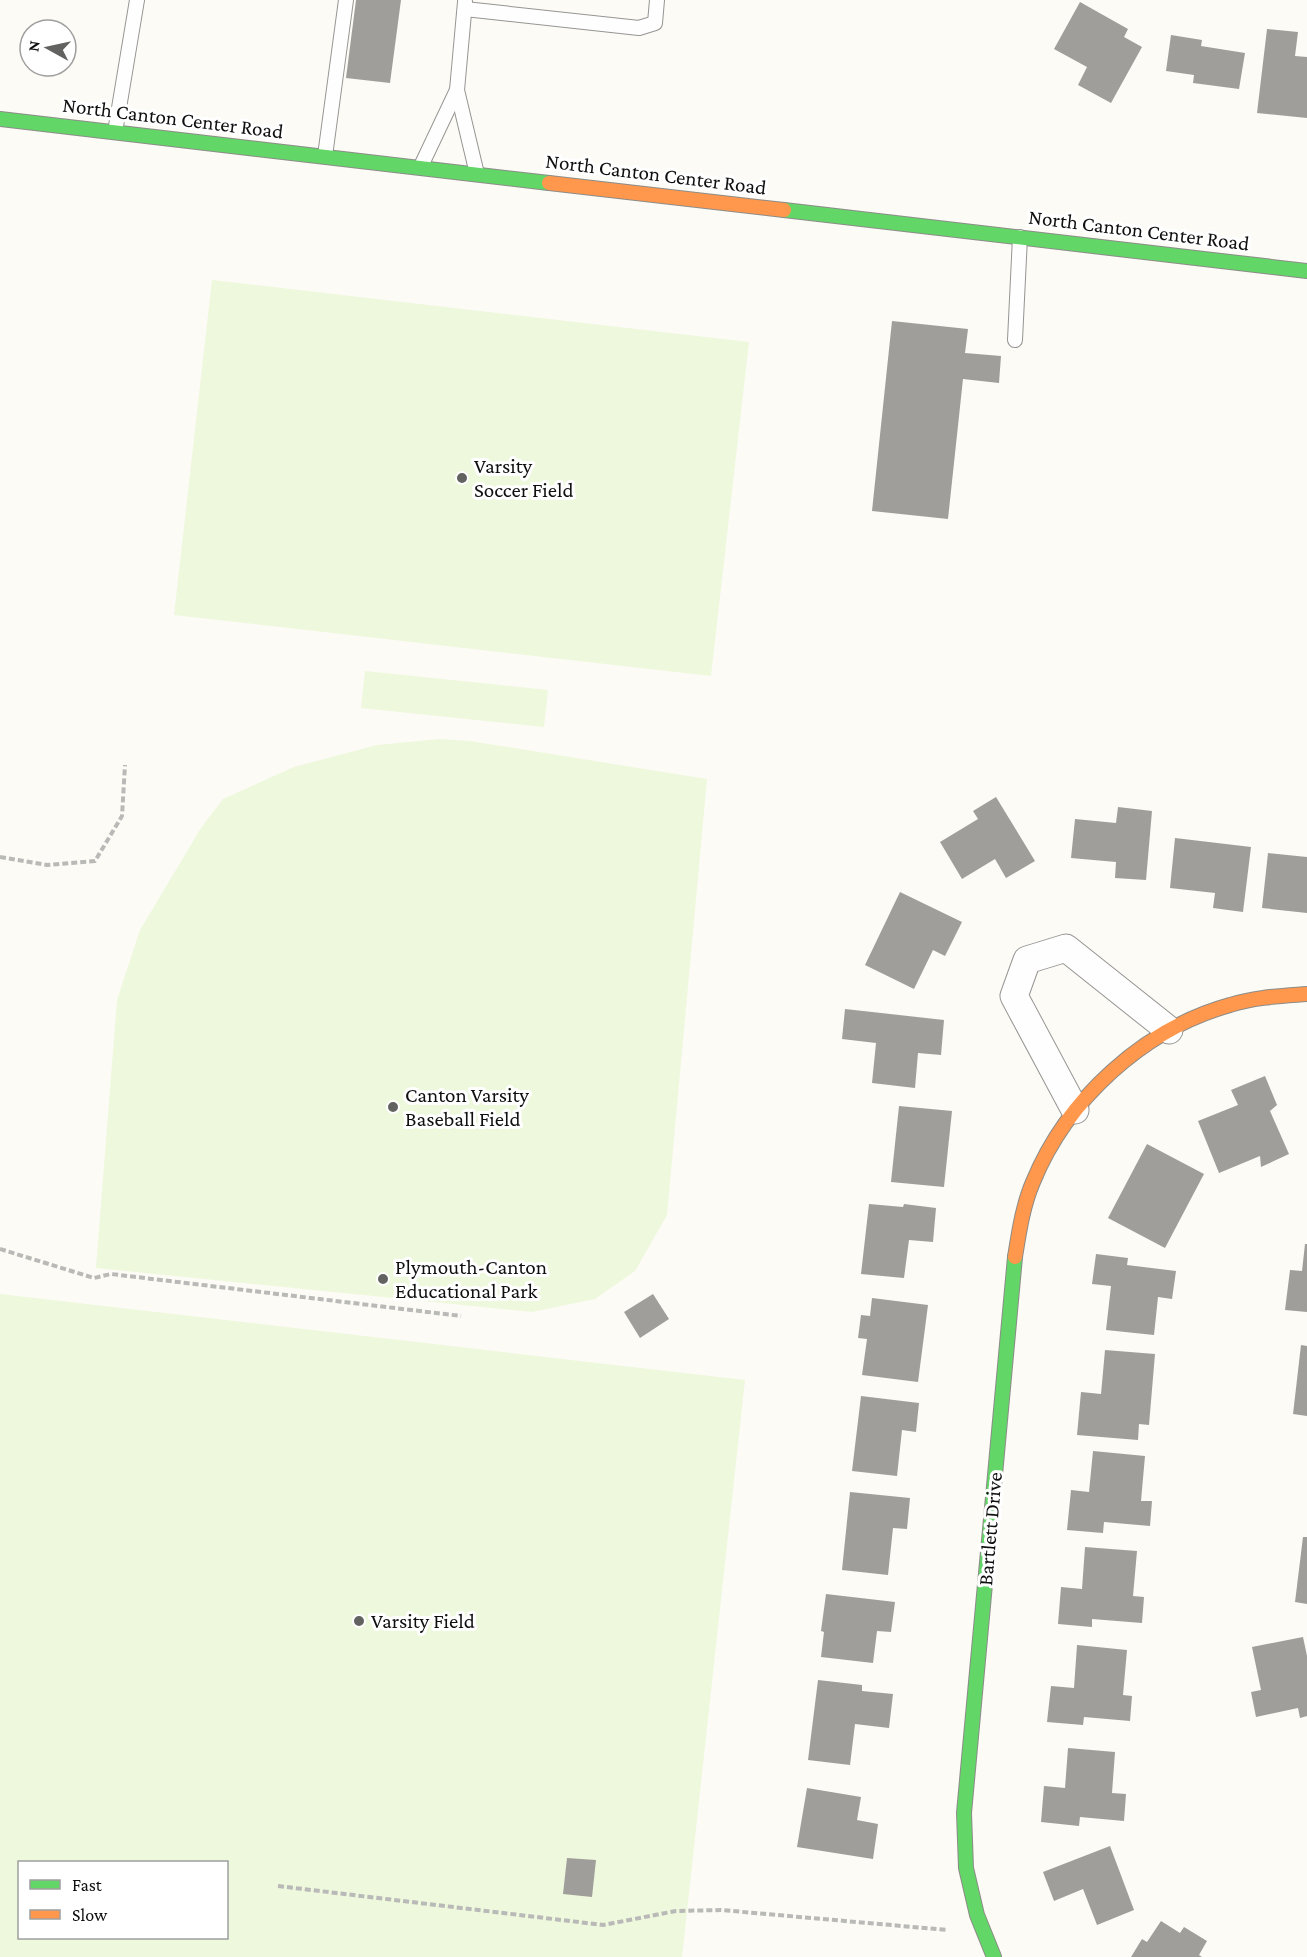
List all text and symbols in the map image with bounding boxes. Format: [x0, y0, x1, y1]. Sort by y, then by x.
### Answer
north arrow [18, 18, 78, 78]
text: N [24, 39, 43, 53]
street label: North Canton Center Road [61, 93, 285, 143]
street label: North Canton Center Road [544, 149, 768, 199]
street label: North Canton Center Road [1027, 205, 1251, 255]
place label: Varsity Soccer Field [474, 454, 574, 502]
marker: Varsity Soccer Field [455, 471, 469, 485]
place label: Canton Varsity Baseball Field [405, 1083, 529, 1131]
marker: Canton Varsity Baseball Field [386, 1100, 400, 1114]
place label: Plymouth-Canton Educational Park [395, 1255, 547, 1303]
marker: Plymouth-Canton Educational Park [376, 1272, 390, 1286]
street label: Bartlett Drive [973, 1471, 1007, 1587]
place label: Varsity Field [371, 1609, 475, 1633]
marker: Varsity Field [352, 1614, 366, 1628]
legend [18, 1861, 228, 1939]
text: Fast [72, 1875, 103, 1895]
text: Slow [72, 1905, 108, 1925]

